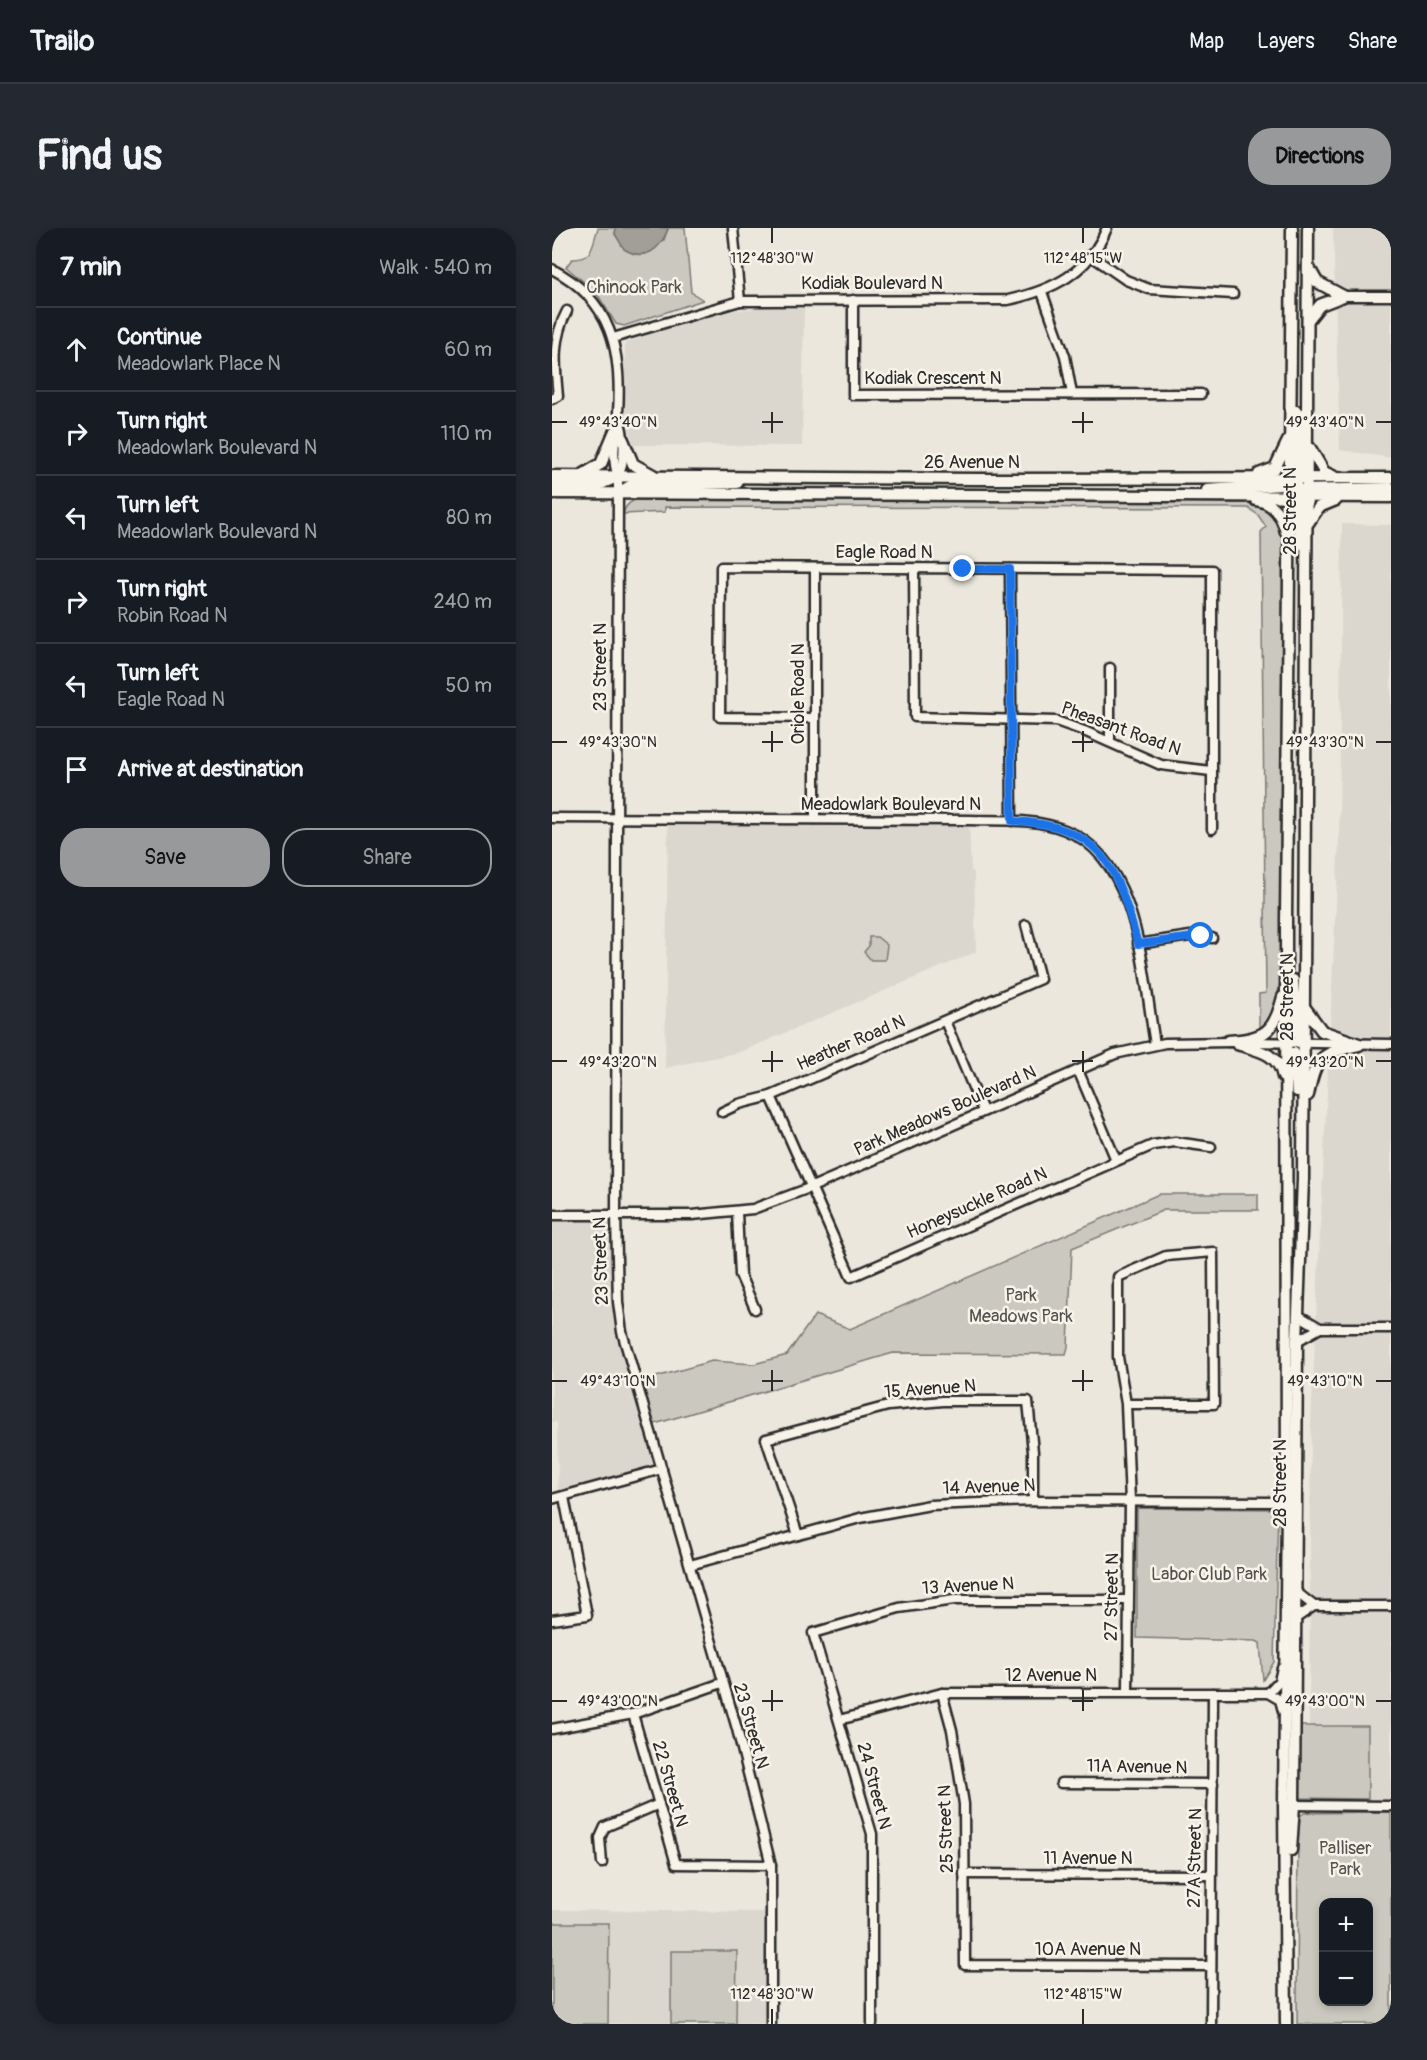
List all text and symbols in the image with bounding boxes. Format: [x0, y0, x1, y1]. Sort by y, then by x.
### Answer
text: Trailo [30, 24, 94, 59]
text: Map [1189, 28, 1224, 55]
text: Layers [1257, 28, 1315, 55]
text: Share [1348, 28, 1397, 55]
button: Directions [1248, 128, 1391, 185]
text: Find us [36, 130, 162, 182]
text: 112°48'30"W [730, 249, 814, 268]
text: 112°48'15"W [1044, 249, 1123, 268]
text: 7 min [60, 251, 122, 283]
text: Walk · 540 m [379, 255, 492, 280]
street label: Kodiak Boulevard N [801, 272, 943, 295]
park label: Chinook Park [586, 276, 682, 299]
text: Continue [117, 323, 201, 351]
icon: ahead [60, 333, 93, 366]
text: 60 m [445, 337, 492, 362]
text: Meadowlark Place N [117, 351, 281, 376]
street label: Kodiak Crescent N [864, 367, 1002, 390]
text: Turn right [117, 407, 207, 435]
text: 49°43'40"N [579, 413, 657, 432]
text: 49°43'40"N [1286, 413, 1364, 432]
icon: right [60, 417, 93, 450]
text: 110 m [441, 421, 492, 446]
text: Meadowlark Boulevard N [117, 435, 317, 460]
street label: 26 Avenue N [924, 451, 1020, 474]
street label: 28 Street N [1279, 467, 1302, 555]
text: Turn left [117, 491, 199, 519]
icon: left [60, 501, 93, 534]
text: 80 m [446, 505, 492, 530]
text: Meadowlark Boulevard N [117, 519, 317, 544]
street label: Eagle Road N [835, 541, 933, 564]
route end [949, 555, 975, 581]
text: Turn right [117, 575, 207, 603]
icon: right [60, 585, 93, 618]
text: 240 m [433, 589, 492, 614]
text: Robin Road N [117, 603, 227, 628]
street label: 23 Street N [589, 623, 612, 711]
street label: Oriole Road N [787, 643, 810, 745]
text: Turn left [117, 659, 199, 687]
icon: left [60, 669, 93, 702]
text: 50 m [445, 673, 492, 698]
text: Eagle Road N [117, 687, 225, 712]
street label: Pheasant Road N [1058, 697, 1184, 761]
text: 49°43'30"N [579, 733, 657, 752]
text: 49°43'30"N [1286, 733, 1364, 752]
icon: arrive [60, 753, 93, 786]
text: Arrive at destination [117, 755, 303, 783]
street label: Meadowlark Boulevard N [801, 793, 981, 816]
button: Save [60, 828, 270, 887]
button: Share [282, 828, 492, 887]
route start [1187, 922, 1213, 948]
street label: 28 Street N [1276, 953, 1299, 1041]
street label: Heather Road N [793, 1010, 909, 1076]
text: 49°43'20"N [579, 1053, 657, 1072]
text: 49°43'20"N [1286, 1053, 1364, 1072]
street label: Park Meadows Boulevard N [850, 1060, 1040, 1162]
street label: Honeysuckle Road N [903, 1162, 1051, 1244]
street label: 23 Street N [588, 1216, 614, 1306]
park label: Park Meadows Park [969, 1284, 1073, 1328]
text: 49°43'10"N [580, 1372, 656, 1391]
text: 49°43'10"N [1287, 1372, 1363, 1391]
street label: 15 Avenue N [883, 1374, 977, 1404]
street label: 28 Street N [1269, 1439, 1292, 1527]
street label: 14 Avenue N [942, 1474, 1036, 1500]
street label: 27 Street N [1100, 1553, 1124, 1641]
park label: Labor Club Park [1151, 1563, 1268, 1586]
street label: 13 Avenue N [921, 1572, 1015, 1600]
street label: 12 Avenue N [1005, 1664, 1097, 1687]
street label: 23 Street N [728, 1680, 774, 1772]
text: 49°43'00"N [578, 1692, 658, 1711]
text: 49°43'00"N [1285, 1692, 1365, 1711]
street label: 22 Street N [647, 1738, 693, 1830]
street label: 24 Street N [851, 1740, 897, 1832]
street label: 11A Avenue N [1086, 1755, 1188, 1779]
street label: 25 Street N [933, 1784, 959, 1874]
street label: 27A Street N [1183, 1808, 1207, 1908]
park label: Palliser Park [1319, 1837, 1372, 1881]
street label: 11 Avenue N [1043, 1847, 1133, 1870]
map controls [1319, 1898, 1373, 2006]
button: + [1319, 1898, 1373, 1952]
street label: 10A Avenue N [1035, 1938, 1141, 1961]
button: − [1319, 1952, 1373, 2006]
text: 112°48'30"W [730, 1985, 814, 2004]
text: 112°48'15"W [1044, 1985, 1123, 2004]

